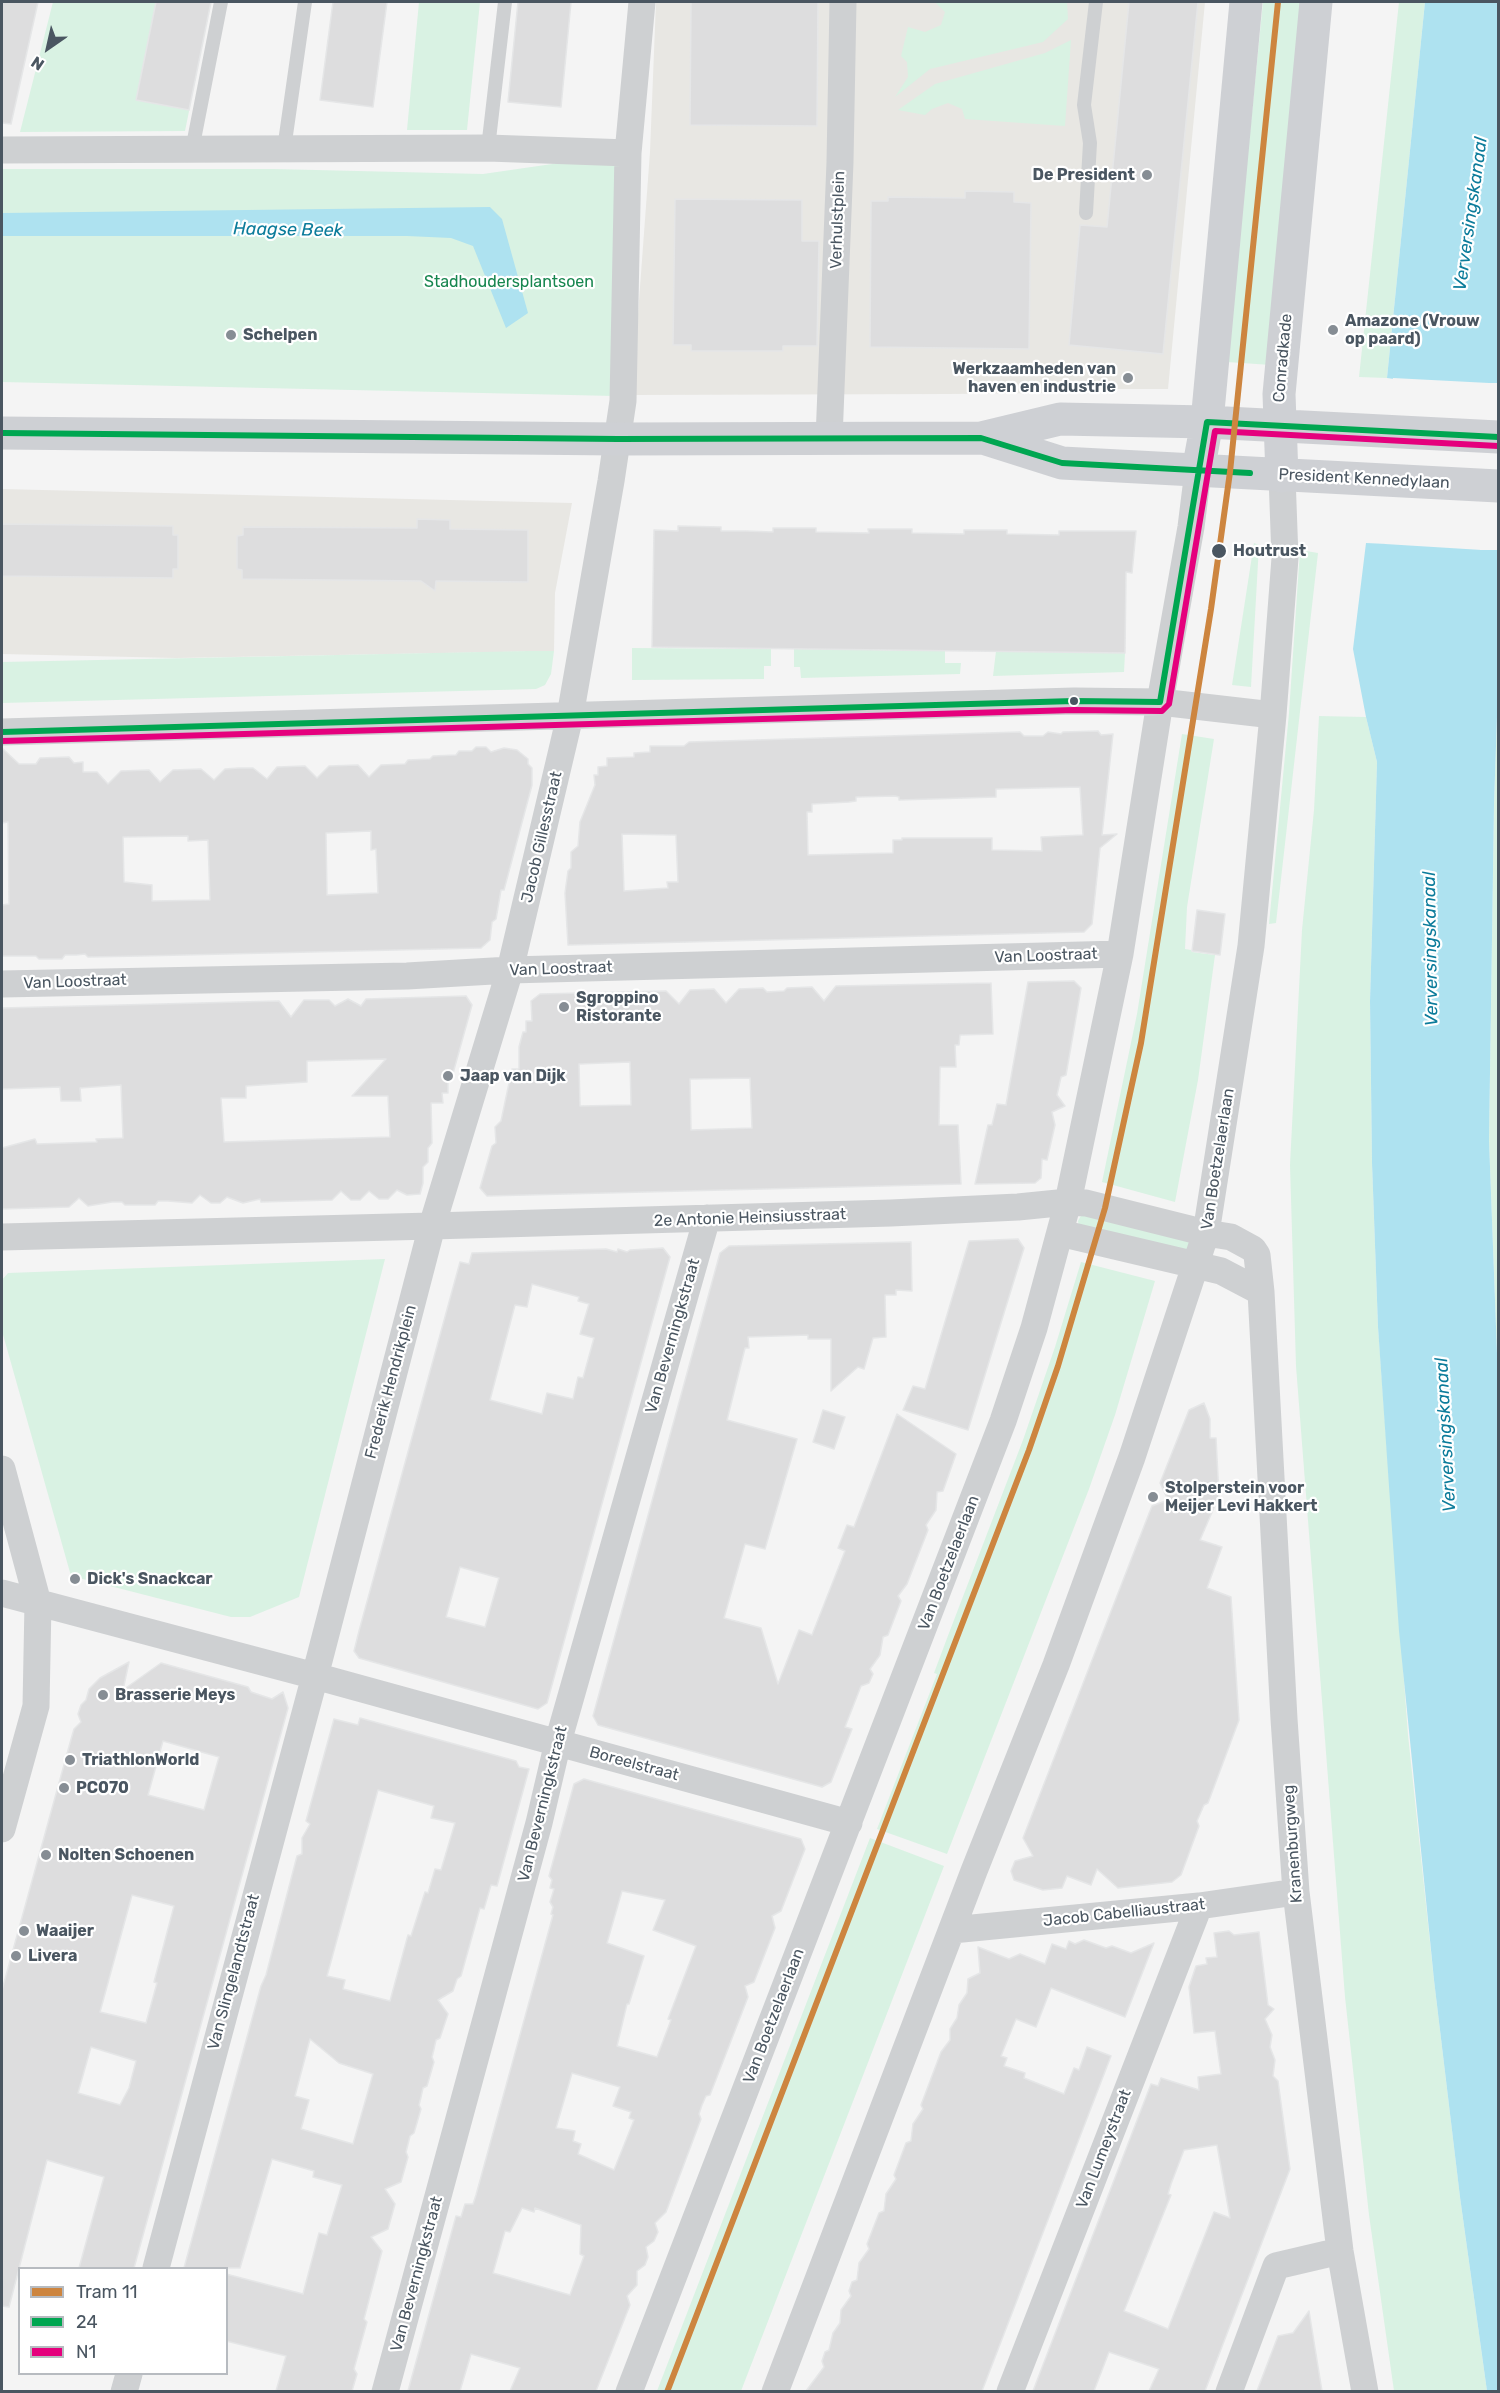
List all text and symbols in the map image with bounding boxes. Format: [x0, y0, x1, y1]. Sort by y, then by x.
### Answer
north arrow [18, 18, 78, 78]
text: N [28, 52, 48, 74]
water label: Verversingskanaal [1450, 136, 1492, 292]
place label: De President [1032, 165, 1135, 185]
marker: De President [1140, 168, 1154, 182]
street label: Verhulstplein [827, 171, 849, 269]
water label: Haagse Beek [233, 218, 343, 242]
park label: Stadhoudersplantsoen [424, 272, 594, 292]
place label: Amazone (Vrouw op paard) [1345, 311, 1480, 349]
street label: Conradkade [1270, 313, 1296, 403]
marker: Amazone (Vrouw op paard) [1326, 323, 1340, 337]
place label: Schelpen [243, 325, 317, 345]
marker: Schelpen [224, 328, 238, 342]
place label: Werkzaamheden van haven en industrie [952, 359, 1116, 397]
marker: Werkzaamheden van haven en industrie [1121, 371, 1135, 385]
street label: President Kennedylaan [1278, 465, 1450, 493]
place label: Houtrust [1233, 541, 1306, 561]
marker: Houtrust [1210, 542, 1228, 560]
unlabelled marker [1068, 695, 1080, 707]
street label: Jacob Gillesstraat [518, 769, 566, 905]
water label: Verversingskanaal [1419, 871, 1443, 1027]
street label: Van Loostraat [994, 945, 1098, 967]
street label: Van Loostraat [509, 958, 613, 980]
street label: Van Loostraat [23, 971, 127, 993]
place label: Sgroppino Ristorante [576, 988, 661, 1026]
marker: Sgroppino Ristorante [557, 1000, 571, 1014]
place label: Jaap van Dijk [460, 1066, 566, 1086]
marker: Jaap van Dijk [441, 1069, 455, 1083]
street label: Van Boetzelaerlaan [1197, 1087, 1239, 1231]
street label: 2e Antonie Heinsiusstraat [654, 1205, 846, 1231]
street label: Van Beverningkstraat [642, 1256, 704, 1416]
street label: Frederik Hendrikplein [361, 1303, 421, 1461]
water label: Verversingskanaal [1431, 1357, 1461, 1513]
place label: Stolperstein voor Meijer Levi Hakkert [1165, 1478, 1317, 1516]
marker: Stolperstein voor Meijer Levi Hakkert [1146, 1490, 1160, 1504]
street label: Van Boetzelaerlaan [914, 1493, 984, 1633]
place label: Dick's Snackcar [87, 1569, 213, 1589]
marker: Dick's Snackcar [68, 1572, 82, 1586]
place label: Brasserie Meys [115, 1685, 235, 1705]
marker: Brasserie Meys [96, 1688, 110, 1702]
street label: Van Beverningkstraat [514, 1724, 572, 1884]
street label: Boreelstraat [587, 1743, 681, 1785]
place label: TriathlonWorld [82, 1750, 199, 1770]
marker: TriathlonWorld [63, 1753, 77, 1767]
place label: PC070 [76, 1778, 129, 1798]
marker: PC070 [57, 1781, 71, 1795]
street label: Kranenburgweg [1279, 1784, 1307, 1904]
place label: Nolten Schoenen [58, 1845, 194, 1865]
marker: Nolten Schoenen [39, 1848, 53, 1862]
street label: Van Slingelandtstraat [204, 1892, 264, 2052]
street label: Jacob Cabelliaustraat [1042, 1895, 1206, 1931]
place label: Waaijer [36, 1921, 94, 1941]
marker: Waaijer [17, 1924, 31, 1938]
place label: Livera [28, 1946, 77, 1966]
street label: Van Boetzelaerlaan [739, 1946, 809, 2086]
marker: Livera [9, 1949, 23, 1963]
street label: Van Lumeystraat [1072, 2087, 1136, 2211]
street label: Van Beverningkstraat [387, 2194, 447, 2354]
legend [18, 2267, 228, 2375]
text: Tram 11 [76, 2281, 137, 2303]
text: 24 [76, 2311, 98, 2333]
text: N1 [76, 2341, 96, 2363]

